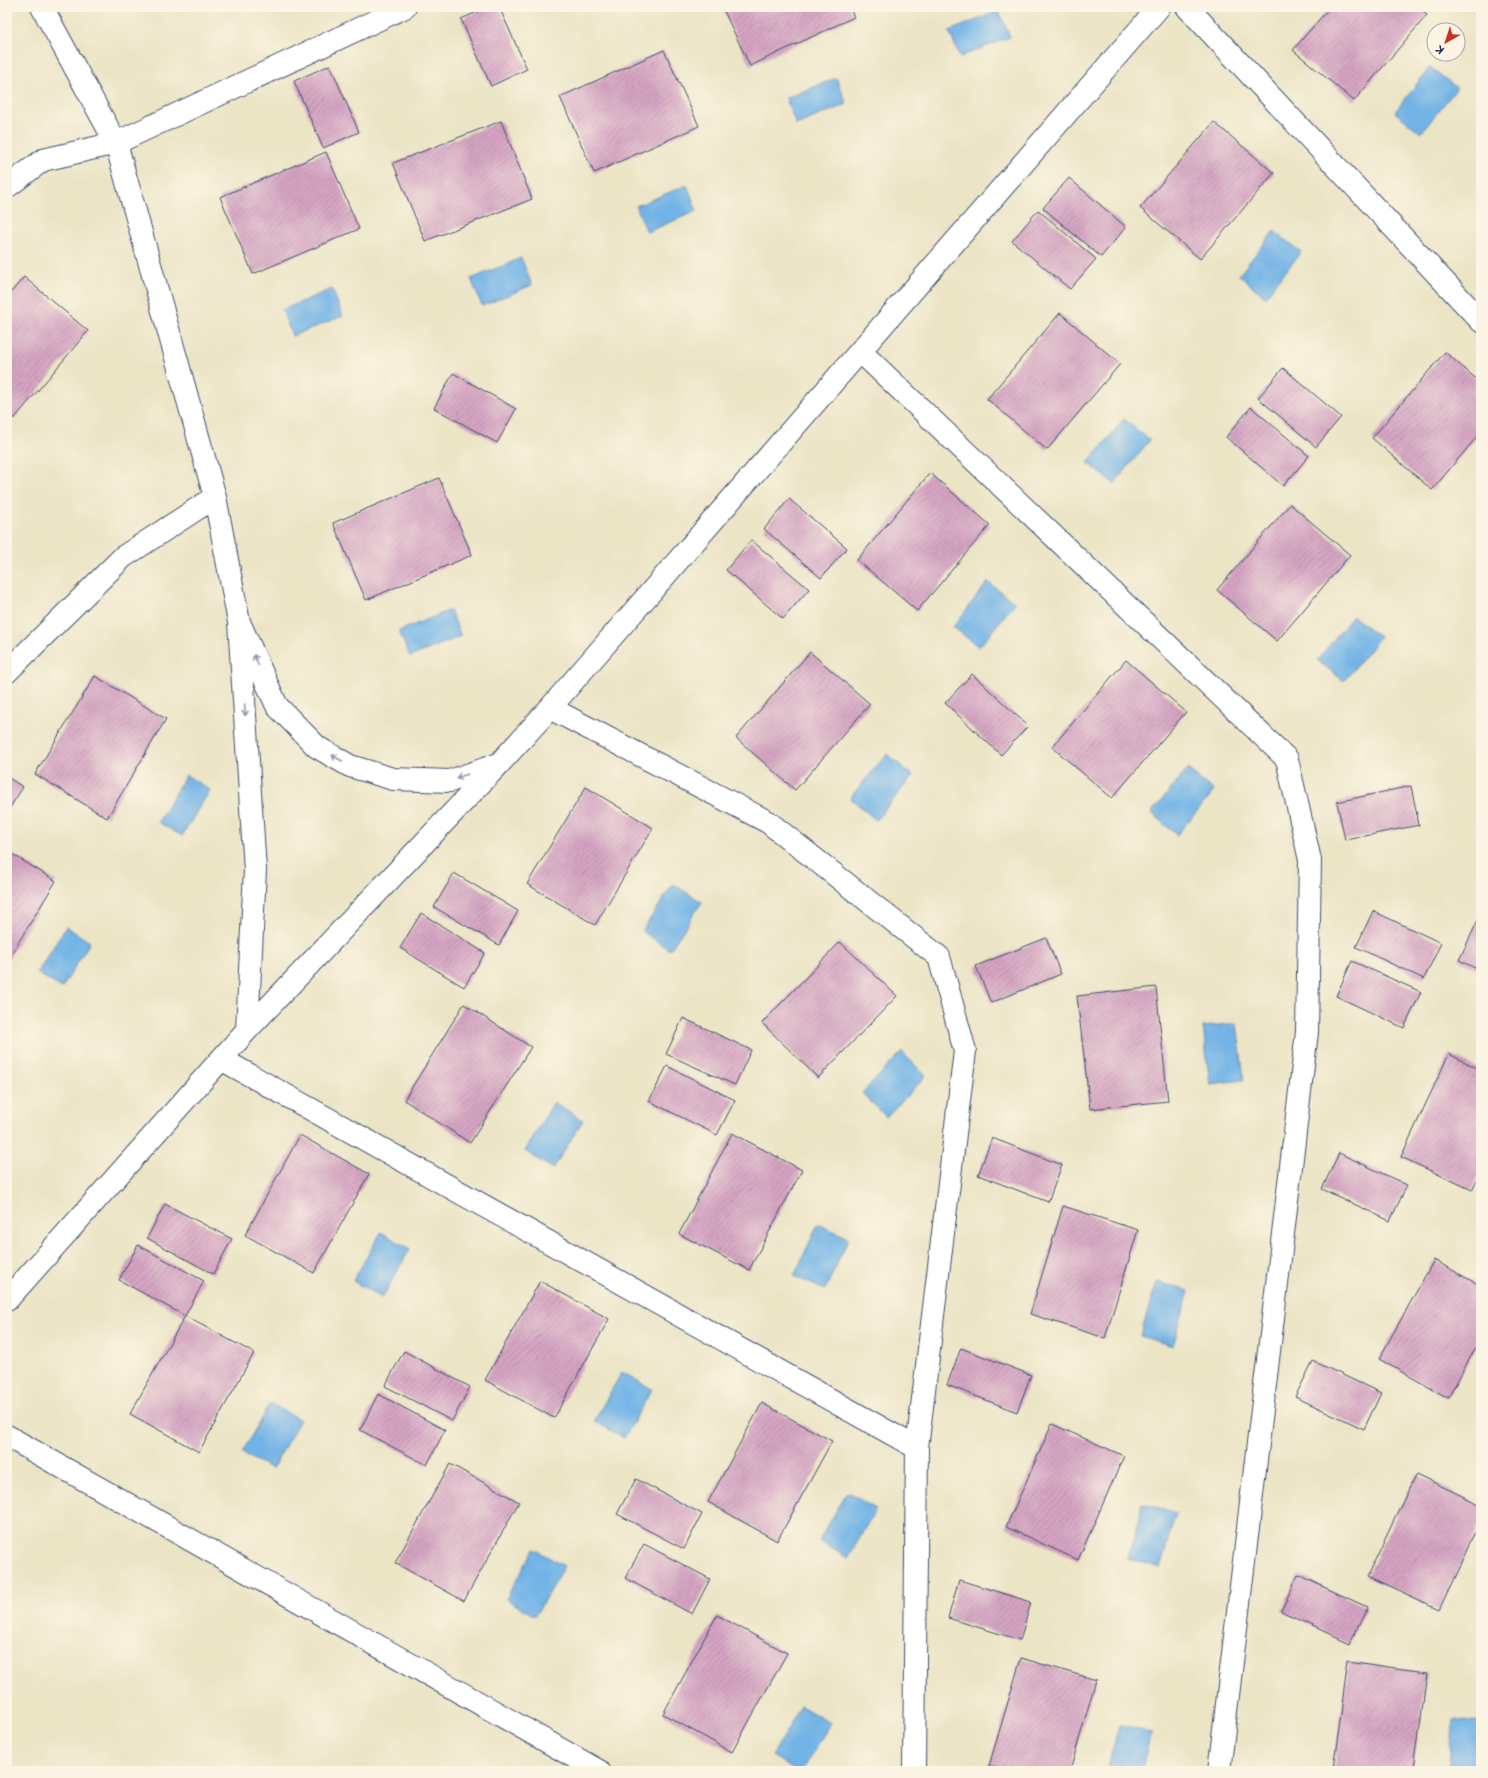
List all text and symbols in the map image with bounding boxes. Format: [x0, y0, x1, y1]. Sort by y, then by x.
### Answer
north arrow [1426, 22, 1466, 62]
text: K [1432, 42, 1447, 58]
one-way arrow [252, 655, 260, 667]
one-way arrow [241, 703, 249, 716]
one-way arrow [331, 753, 343, 761]
one-way arrow [456, 773, 468, 781]

